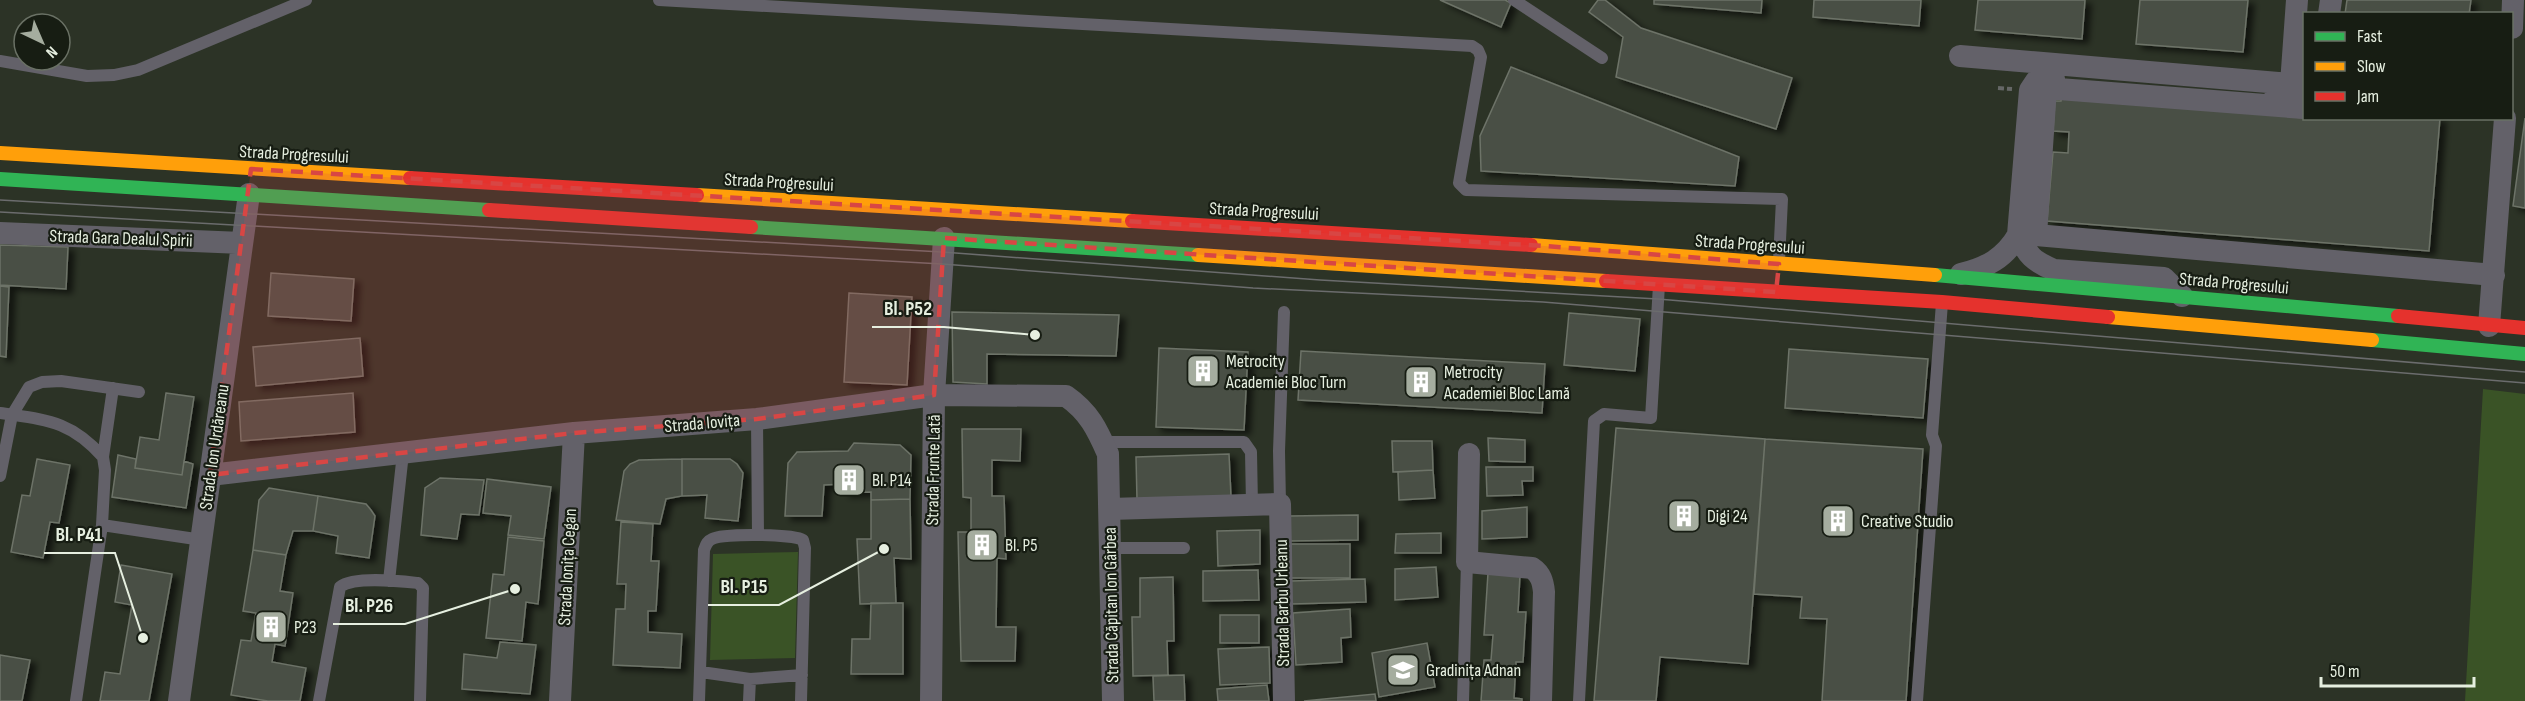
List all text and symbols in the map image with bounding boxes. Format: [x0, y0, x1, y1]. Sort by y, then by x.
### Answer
north arrow [12, 12, 72, 72]
legend [2303, 12, 2513, 120]
text: Fast [2357, 26, 2383, 47]
text: N [42, 42, 61, 62]
text: Slow [2357, 56, 2386, 77]
text: Jam [2356, 86, 2379, 107]
street label: Strada Progresului [239, 141, 349, 168]
street label: Strada Progresului [724, 169, 834, 196]
street label: Strada Progresului [1209, 198, 1319, 225]
street label: Strada Gara Dealul Spirii [49, 226, 193, 251]
street label: Strada Progresului [1695, 230, 1805, 259]
street label: Strada Progresului [2178, 268, 2290, 299]
callout: Bl. P52 [872, 289, 944, 327]
text: Bl. P52 [884, 297, 932, 321]
place label: Metrocity Academiei Bloc Turn [1225, 351, 1346, 393]
building icon: Metrocity Academiei Bloc Turn [1185, 353, 1221, 389]
place label: Metrocity Academiei Bloc Lamă [1443, 362, 1570, 404]
building icon: Metrocity Academiei Bloc Lamă [1403, 364, 1439, 400]
street label: Strada Ion Urdăreanu [195, 383, 234, 511]
street label: Strada Iovița [663, 410, 741, 437]
street label: Strada Frunte Lată [922, 414, 945, 526]
building icon: Bl. P14 [831, 462, 867, 498]
place label: Bl. P14 [872, 470, 912, 491]
building icon: Digi 24 [1666, 498, 1702, 534]
building icon: Creative Studio [1820, 503, 1856, 539]
place label: Digi 24 [1707, 506, 1748, 527]
street label: Strada Ionița Cegan [554, 508, 581, 626]
place label: Creative Studio [1861, 511, 1954, 532]
callout: Bl. P41 [44, 515, 115, 553]
text: Bl. P41 [56, 523, 103, 547]
building icon: Bl. P5 [964, 527, 1000, 563]
street label: Strada Căpitan Ion Gârbea [1100, 527, 1123, 683]
place label: Bl. P5 [1005, 535, 1037, 556]
street label: Strada Barbu Urleanu [1271, 539, 1294, 667]
callout: Bl. P15 [708, 567, 779, 605]
text: Bl. P15 [720, 575, 768, 599]
callout: Bl. P26 [333, 586, 405, 624]
text: Bl. P26 [345, 594, 393, 618]
building icon: P23 [253, 609, 289, 645]
place label: P23 [294, 617, 316, 638]
scale bar [2321, 650, 2474, 688]
school or university icon: Gradinița Adnan [1385, 652, 1421, 688]
place label: Gradinița Adnan [1426, 660, 1521, 681]
text: 50 m [2330, 661, 2360, 682]

